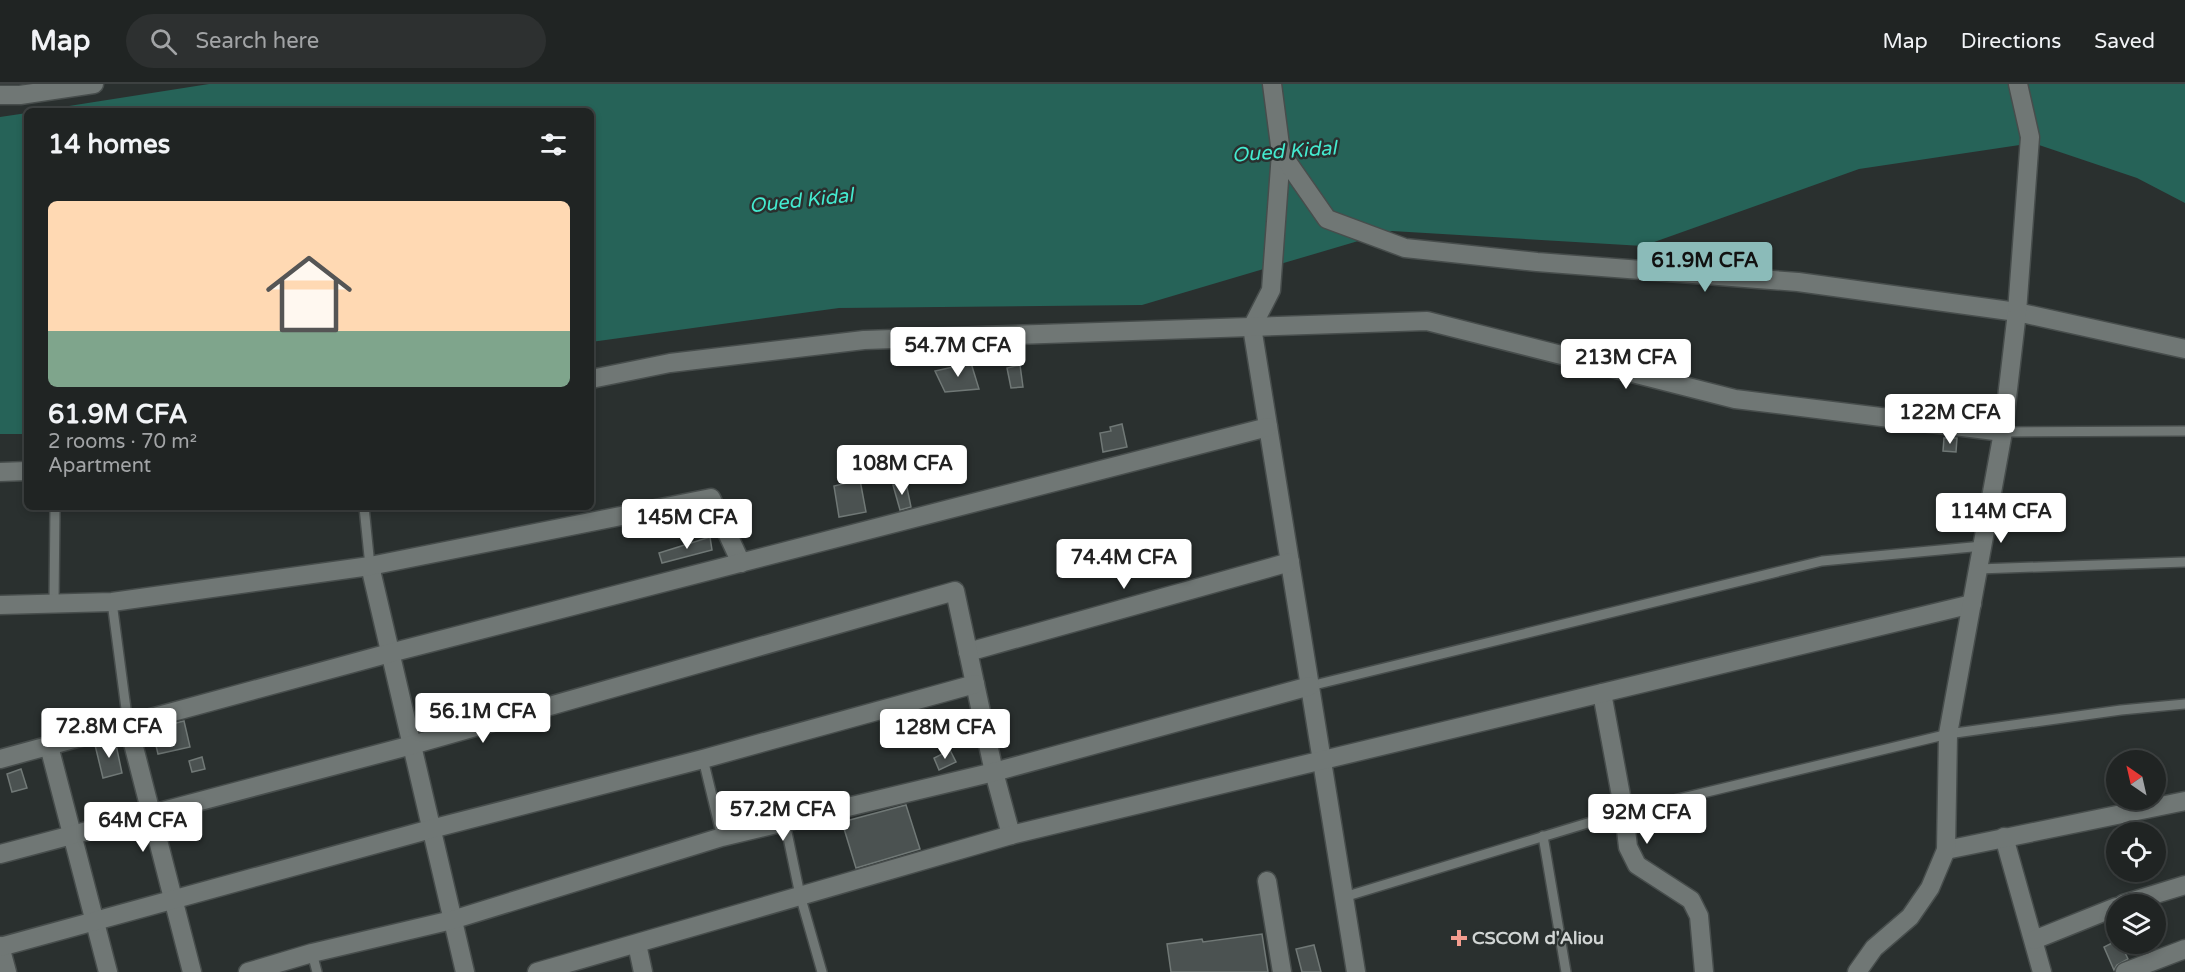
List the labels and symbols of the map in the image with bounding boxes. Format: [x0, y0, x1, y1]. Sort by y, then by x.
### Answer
water label: Oued Kidal [1231, 136, 1339, 168]
water label: Oued Kidal [748, 183, 856, 218]
pin: 61.9M CFA [1636, 242, 1774, 293]
pin: 54.7M CFA [889, 327, 1027, 378]
pin: 213M CFA [1564, 339, 1688, 390]
pin: 122M CFA [1888, 394, 2012, 445]
pin: 108M CFA [840, 445, 964, 496]
pin: 114M CFA [1939, 493, 2063, 544]
pin: 145M CFA [625, 499, 749, 550]
pin: 74.4M CFA [1055, 539, 1193, 590]
pin: 56.1M CFA [414, 693, 552, 744]
pin: 72.8M CFA [40, 708, 178, 759]
pin: 128M CFA [883, 709, 1007, 760]
north arrow [2106, 750, 2166, 810]
pin: 57.2M CFA [714, 791, 852, 842]
pin: 92M CFA [1592, 794, 1702, 845]
pin: 64M CFA [88, 802, 198, 853]
place label: CSCOM d'Aliou [1472, 927, 1604, 949]
marker: CSCOM d'Aliou [1450, 929, 1468, 947]

